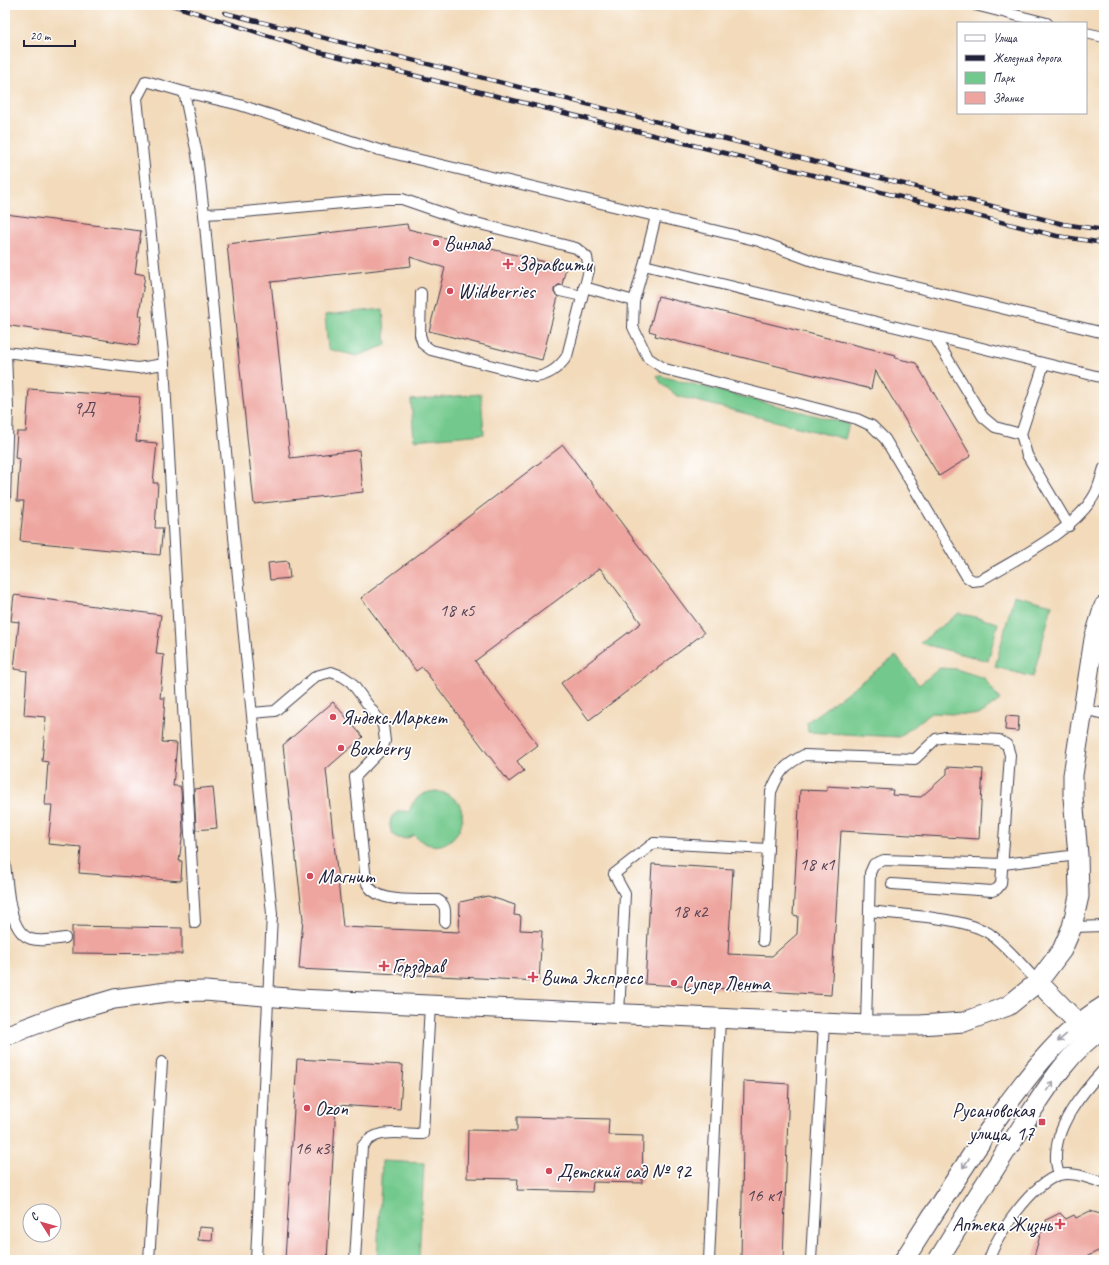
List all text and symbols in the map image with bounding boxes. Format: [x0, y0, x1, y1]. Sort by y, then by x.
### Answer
scale bar [24, 22, 75, 48]
legend [957, 22, 1087, 114]
text: 20 m [30, 28, 52, 44]
text: Улица [993, 30, 1018, 46]
text: Железная дорога [993, 50, 1062, 66]
text: Парк [993, 70, 1016, 86]
text: Здание [993, 90, 1024, 106]
place label: Винлаб [444, 231, 494, 256]
marker: Винлаб [431, 238, 441, 248]
place label: Здравсити [516, 252, 593, 277]
marker: Здравсити [503, 259, 513, 269]
place label: Wildberries [458, 279, 537, 304]
marker: Wildberries [445, 286, 455, 296]
house number: 9Д [73, 397, 97, 419]
house number: 18 к5 [439, 599, 476, 621]
place label: Яндекс.Маркет [341, 705, 448, 730]
marker: Яндекс.Маркет [328, 712, 338, 722]
place label: Boxberry [349, 736, 411, 761]
marker: Boxberry [336, 743, 346, 753]
house number: 18 к1 [799, 853, 836, 875]
place label: Магнит [318, 864, 376, 889]
marker: Магнит [305, 871, 315, 881]
house number: 18 к2 [672, 900, 710, 922]
place label: Горздрав [392, 954, 447, 979]
marker: Горздрав [379, 961, 389, 971]
place label: Вита Экспресс [541, 965, 643, 990]
place label: Супер Лента [682, 971, 771, 996]
marker: Вита Экспресс [528, 972, 538, 982]
marker: Супер Лента [669, 978, 679, 988]
one-way arrow [1057, 1034, 1067, 1043]
one-way arrow [1046, 1081, 1054, 1092]
place label: Ozon [315, 1096, 349, 1121]
place label: Русановская улица, 17 [952, 1098, 1036, 1146]
marker: Ozon [302, 1103, 312, 1113]
marker: Русановская улица, 17 [1037, 1117, 1047, 1127]
house number: 16 к3 [294, 1137, 332, 1159]
one-way arrow [962, 1157, 970, 1168]
place label: Детский сад № 92 [557, 1159, 693, 1184]
marker: Детский сад № 92 [544, 1166, 554, 1176]
house number: 16 к1 [746, 1184, 783, 1206]
north arrow [22, 1203, 62, 1243]
text: С [27, 1209, 42, 1223]
place label: Аптека Жизнь [952, 1212, 1054, 1238]
marker: Аптека Жизнь [1055, 1219, 1065, 1229]

